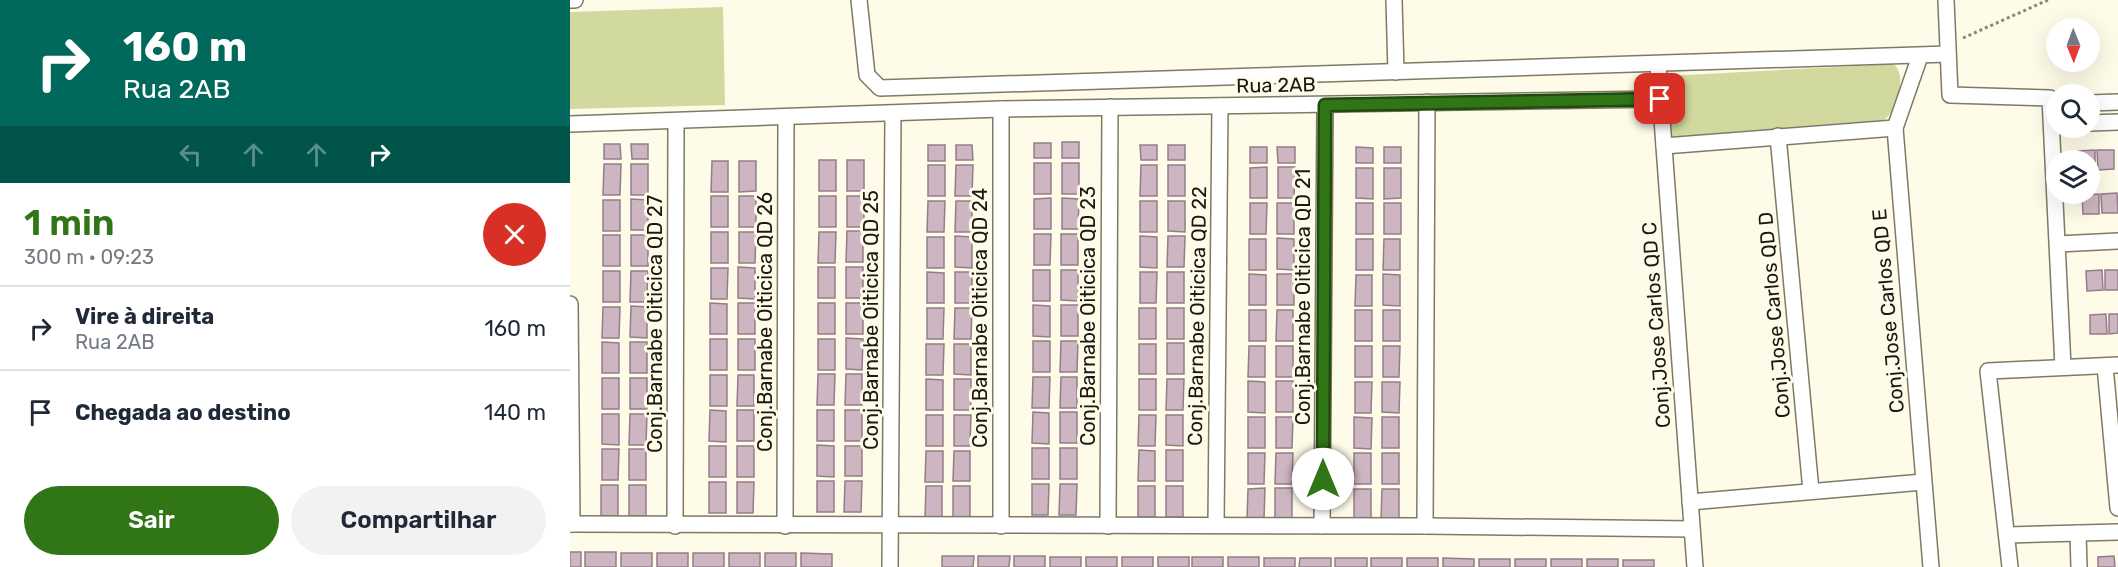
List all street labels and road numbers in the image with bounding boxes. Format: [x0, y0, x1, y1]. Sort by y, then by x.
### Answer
street label: Rua 2AB [1236, 72, 1316, 98]
street label: Conj.Barnabe Oiticica QD 21 [1291, 169, 1315, 425]
street label: Conj.Barnabe Oiticica QD 23 [1076, 186, 1100, 446]
street label: Conj.Barnabe Oiticica QD 22 [1183, 186, 1211, 446]
street label: Conj.Barnabe Oiticica QD 24 [968, 188, 992, 448]
street label: Conj.Barnabe Oiticica QD 25 [859, 190, 883, 450]
street label: Conj.Barnabe Oiticica QD 26 [753, 192, 777, 452]
street label: Conj.Barnabe Oiticica QD 27 [643, 195, 667, 453]
street label: Conj.Jose Carlos QD E [1867, 208, 1909, 414]
street label: Conj.Jose Carlos QD D [1753, 211, 1795, 419]
street label: Conj.Jose Carlos QD C [1637, 221, 1675, 429]

